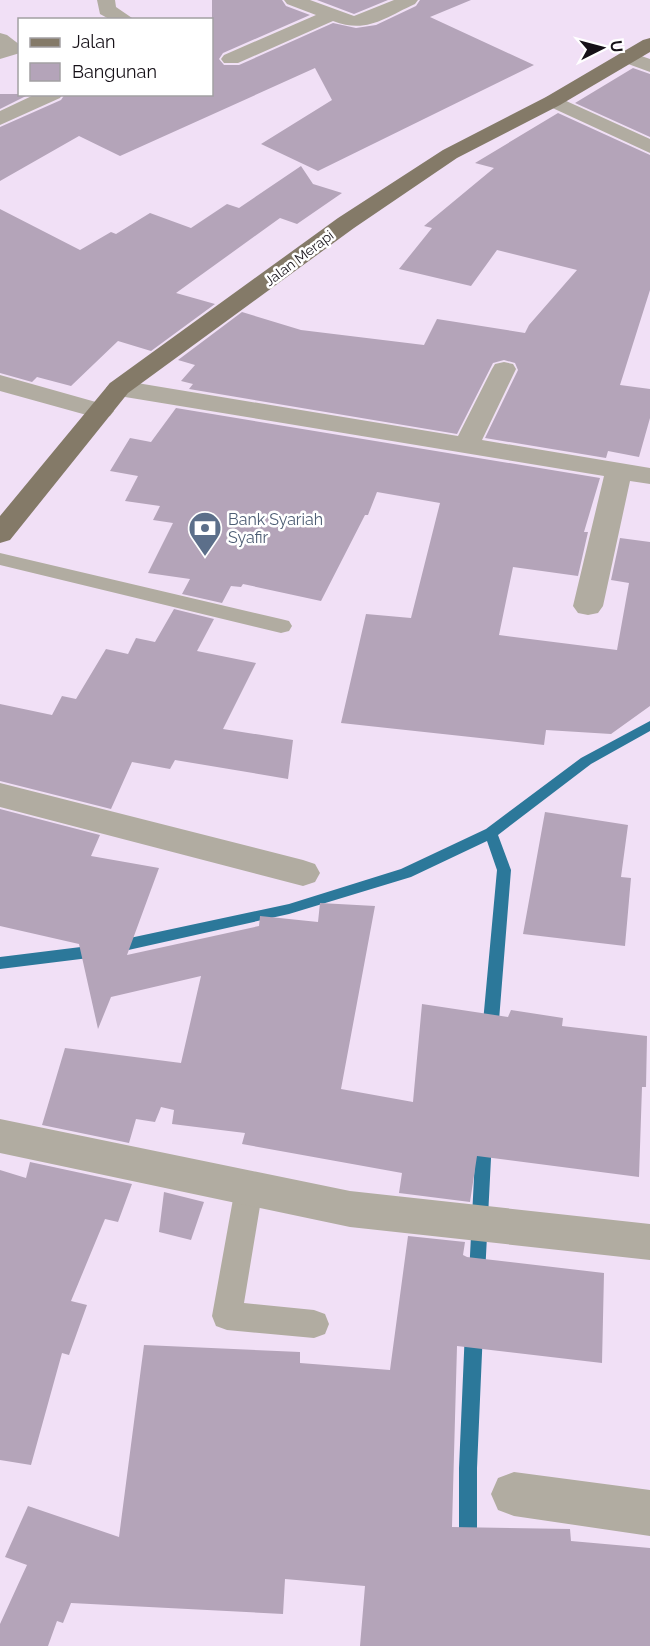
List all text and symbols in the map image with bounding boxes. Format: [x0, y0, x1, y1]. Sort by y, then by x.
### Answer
legend [18, 18, 213, 96]
north arrow [572, 18, 632, 78]
text: Jalan [72, 31, 116, 52]
text: U [606, 40, 626, 53]
text: Bangunan [72, 61, 157, 82]
street label: Jalan Merapi [261, 227, 337, 289]
bank icon: Bank Syariah Syafir [187, 510, 223, 557]
place label: Bank Syariah Syafir [228, 510, 323, 547]

